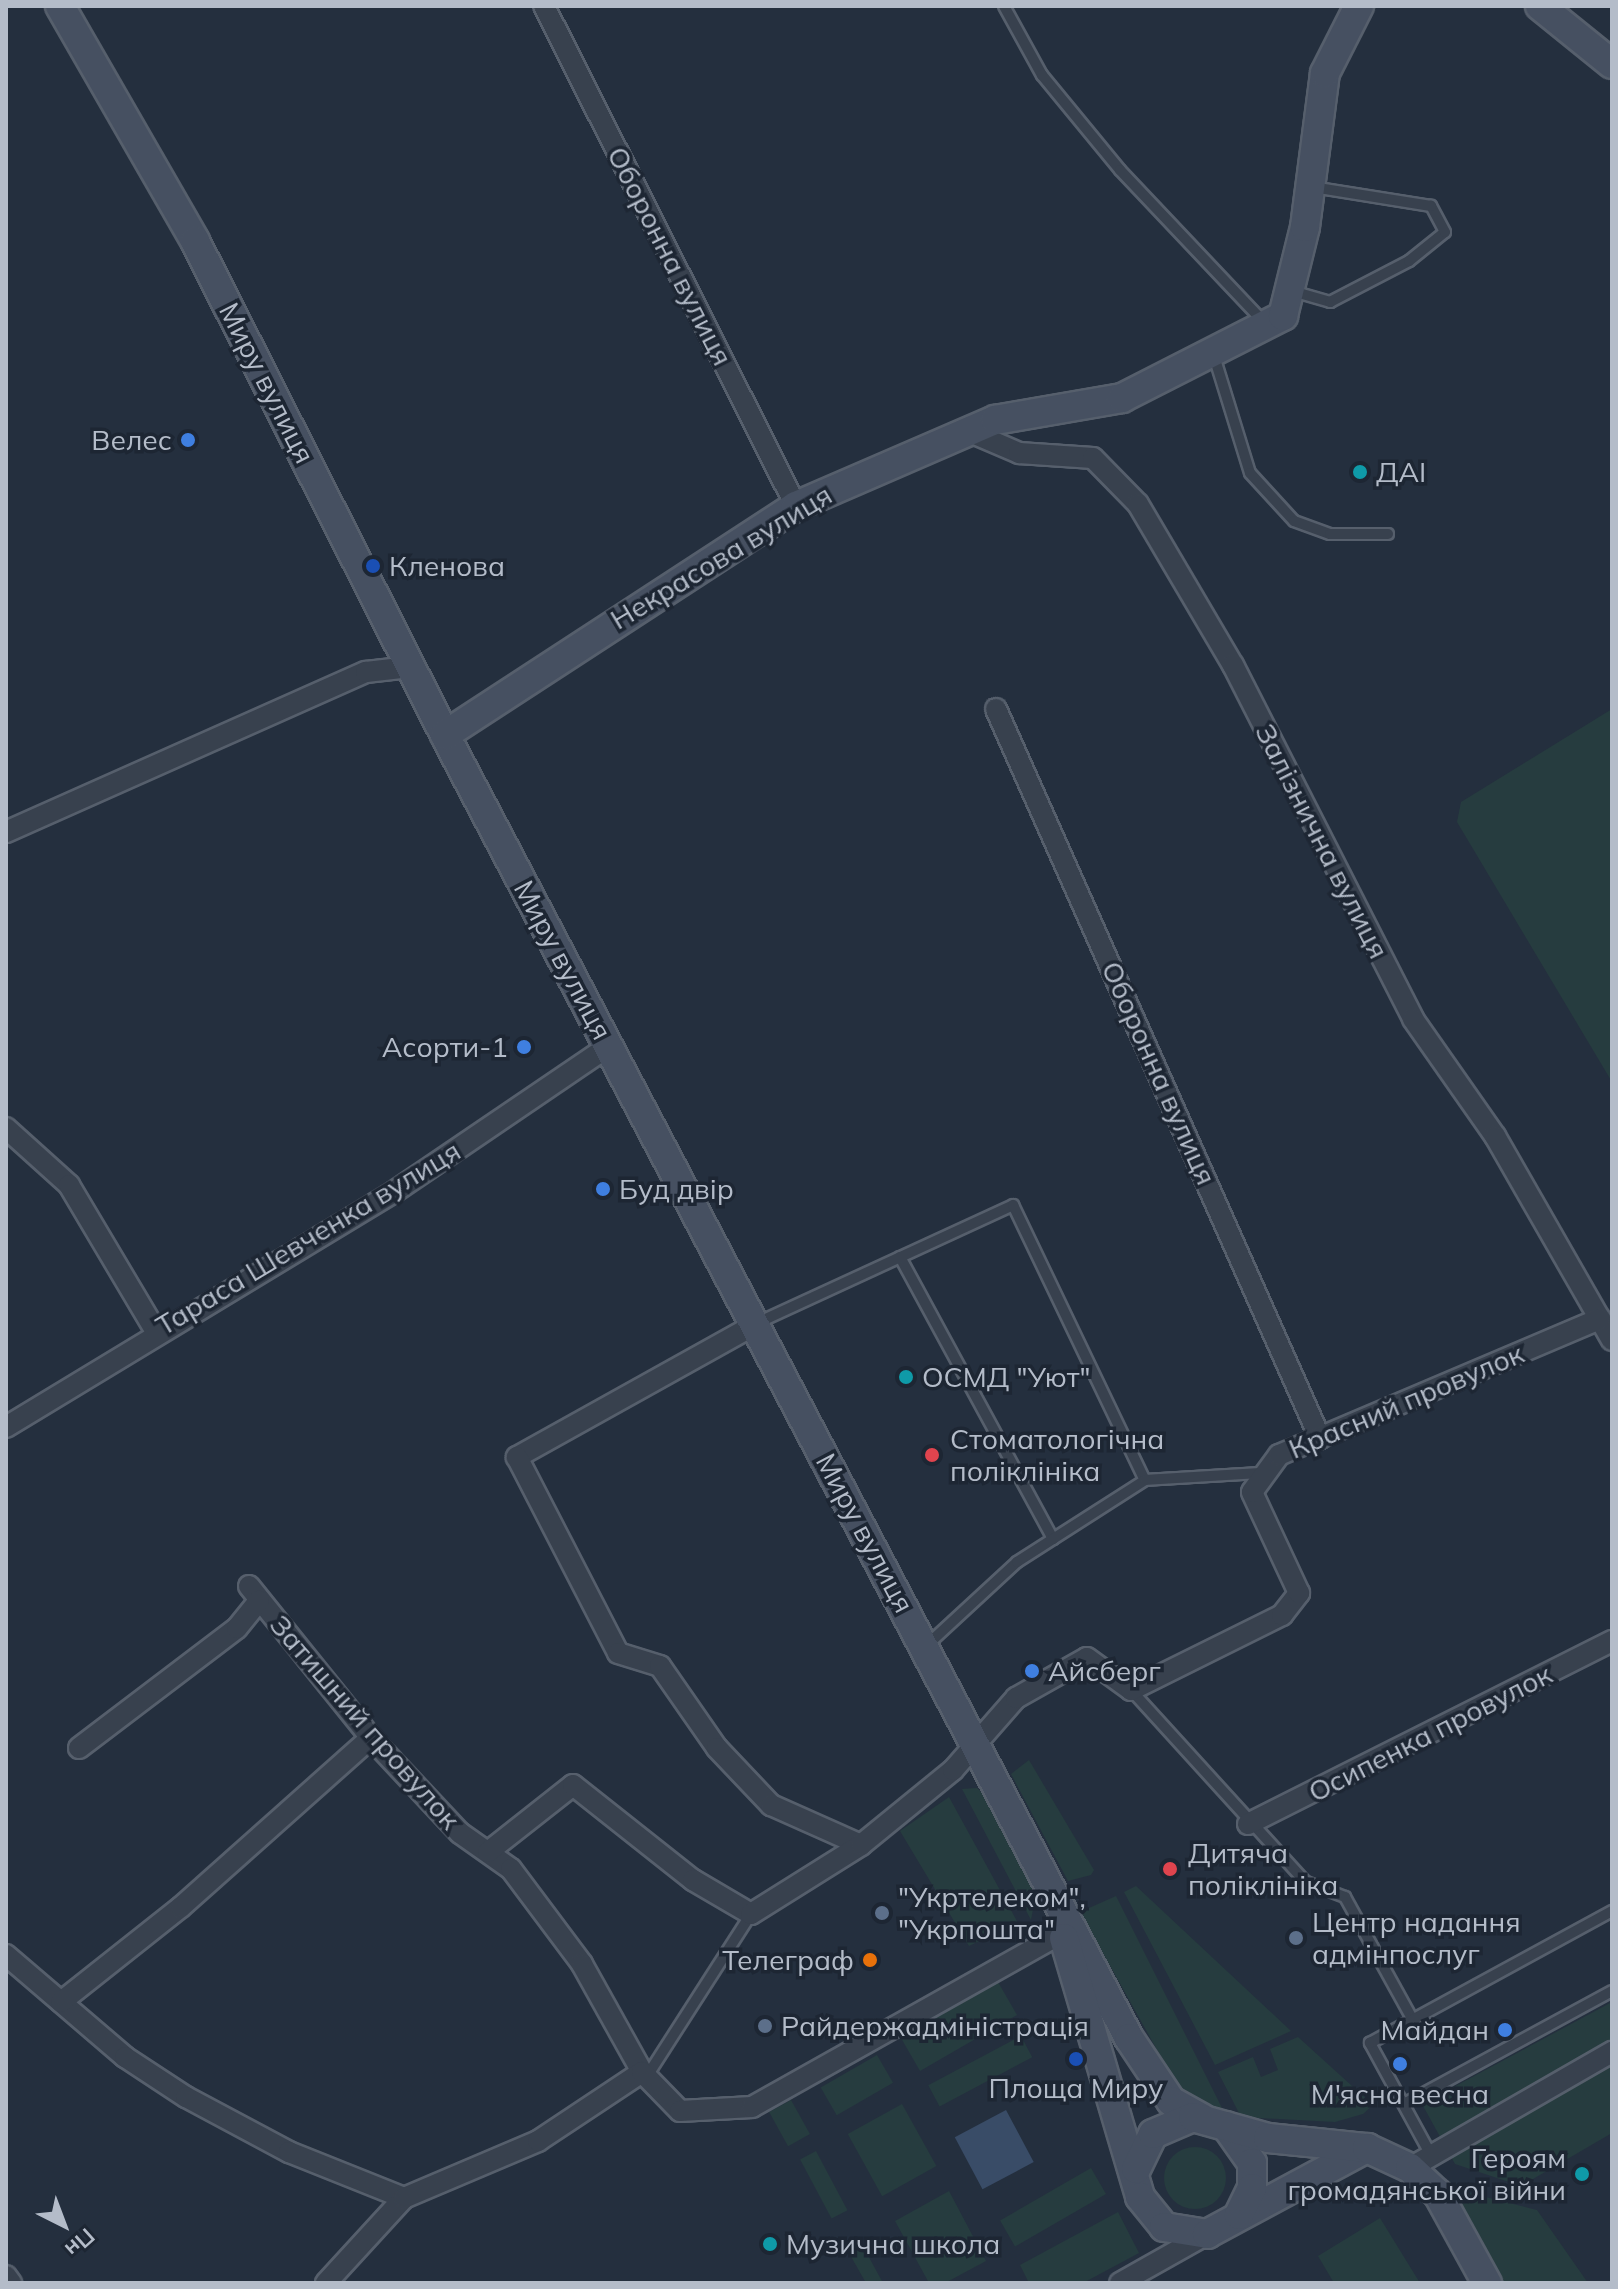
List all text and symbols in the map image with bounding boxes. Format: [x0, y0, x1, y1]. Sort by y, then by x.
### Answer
street label: Оборонна вулиця [600, 141, 740, 371]
street label: Миру вулиця [212, 297, 322, 469]
place label: Велес [91, 423, 172, 457]
marker: Велес [179, 431, 197, 449]
place label: ДАІ [1376, 455, 1426, 489]
marker: ДАІ [1351, 463, 1369, 481]
street label: Некрасова вулиця [604, 478, 838, 636]
place label: Кленова [389, 549, 505, 583]
marker: Кленова [364, 557, 382, 575]
street label: Залізнична вулиця [1248, 718, 1396, 964]
street label: Миру вулиця [507, 875, 619, 1045]
street label: Оборонна вулиця [1095, 956, 1223, 1190]
place label: Асорти-1 [382, 1030, 508, 1064]
marker: Асорти-1 [515, 1038, 533, 1056]
street label: Тараса Шевченка вулиця [150, 1134, 466, 1342]
place label: Буд двір [619, 1172, 734, 1206]
marker: Буд двір [594, 1180, 612, 1198]
street label: Красний провулок [1284, 1336, 1528, 1466]
place label: ОСМД "Уют" [922, 1360, 1090, 1394]
marker: ОСМД "Уют" [897, 1368, 915, 1386]
place label: Стоматологічна поліклініка [950, 1422, 1164, 1488]
marker: Стоматологічна поліклініка [921, 1444, 943, 1466]
street label: Миру вулиця [809, 1448, 921, 1618]
street label: Затишний провулок [263, 1608, 467, 1836]
place label: Айсберг [1048, 1654, 1161, 1688]
street label: Осипенка провулок [1303, 1657, 1557, 1809]
marker: Айсберг [1023, 1662, 1041, 1680]
place label: Дитяча поліклініка [1188, 1836, 1338, 1902]
marker: Дитяча поліклініка [1159, 1858, 1181, 1880]
place label: "Укртелеком", "Укрпошта" [898, 1880, 1086, 1946]
marker: "Укртелеком", "Укрпошта" [873, 1904, 891, 1922]
place label: Центр надання адмінпослуг [1312, 1905, 1521, 1971]
marker: Центр надання адмінпослуг [1287, 1929, 1305, 1947]
place label: Телеграф [722, 1943, 854, 1977]
marker: Телеграф [861, 1951, 879, 1969]
place label: Райдержадміністрація [781, 2009, 1089, 2043]
place label: Майдан [1380, 2013, 1489, 2047]
marker: Райдержадміністрація [756, 2017, 774, 2035]
marker: Майдан [1496, 2021, 1514, 2039]
marker: Площа Миру [1067, 2050, 1085, 2068]
marker: М'ясна весна [1391, 2055, 1409, 2073]
place label: Площа Миру [989, 2071, 1163, 2105]
place label: М'ясна весна [1311, 2077, 1489, 2111]
place label: Героям громадянської війни [1287, 2141, 1566, 2207]
marker: Героям громадянської війни [1573, 2165, 1591, 2183]
north arrow [24, 2185, 104, 2265]
text: Пн [59, 2222, 101, 2263]
place label: Музична школа [786, 2227, 1000, 2261]
marker: Музична школа [761, 2235, 779, 2253]

